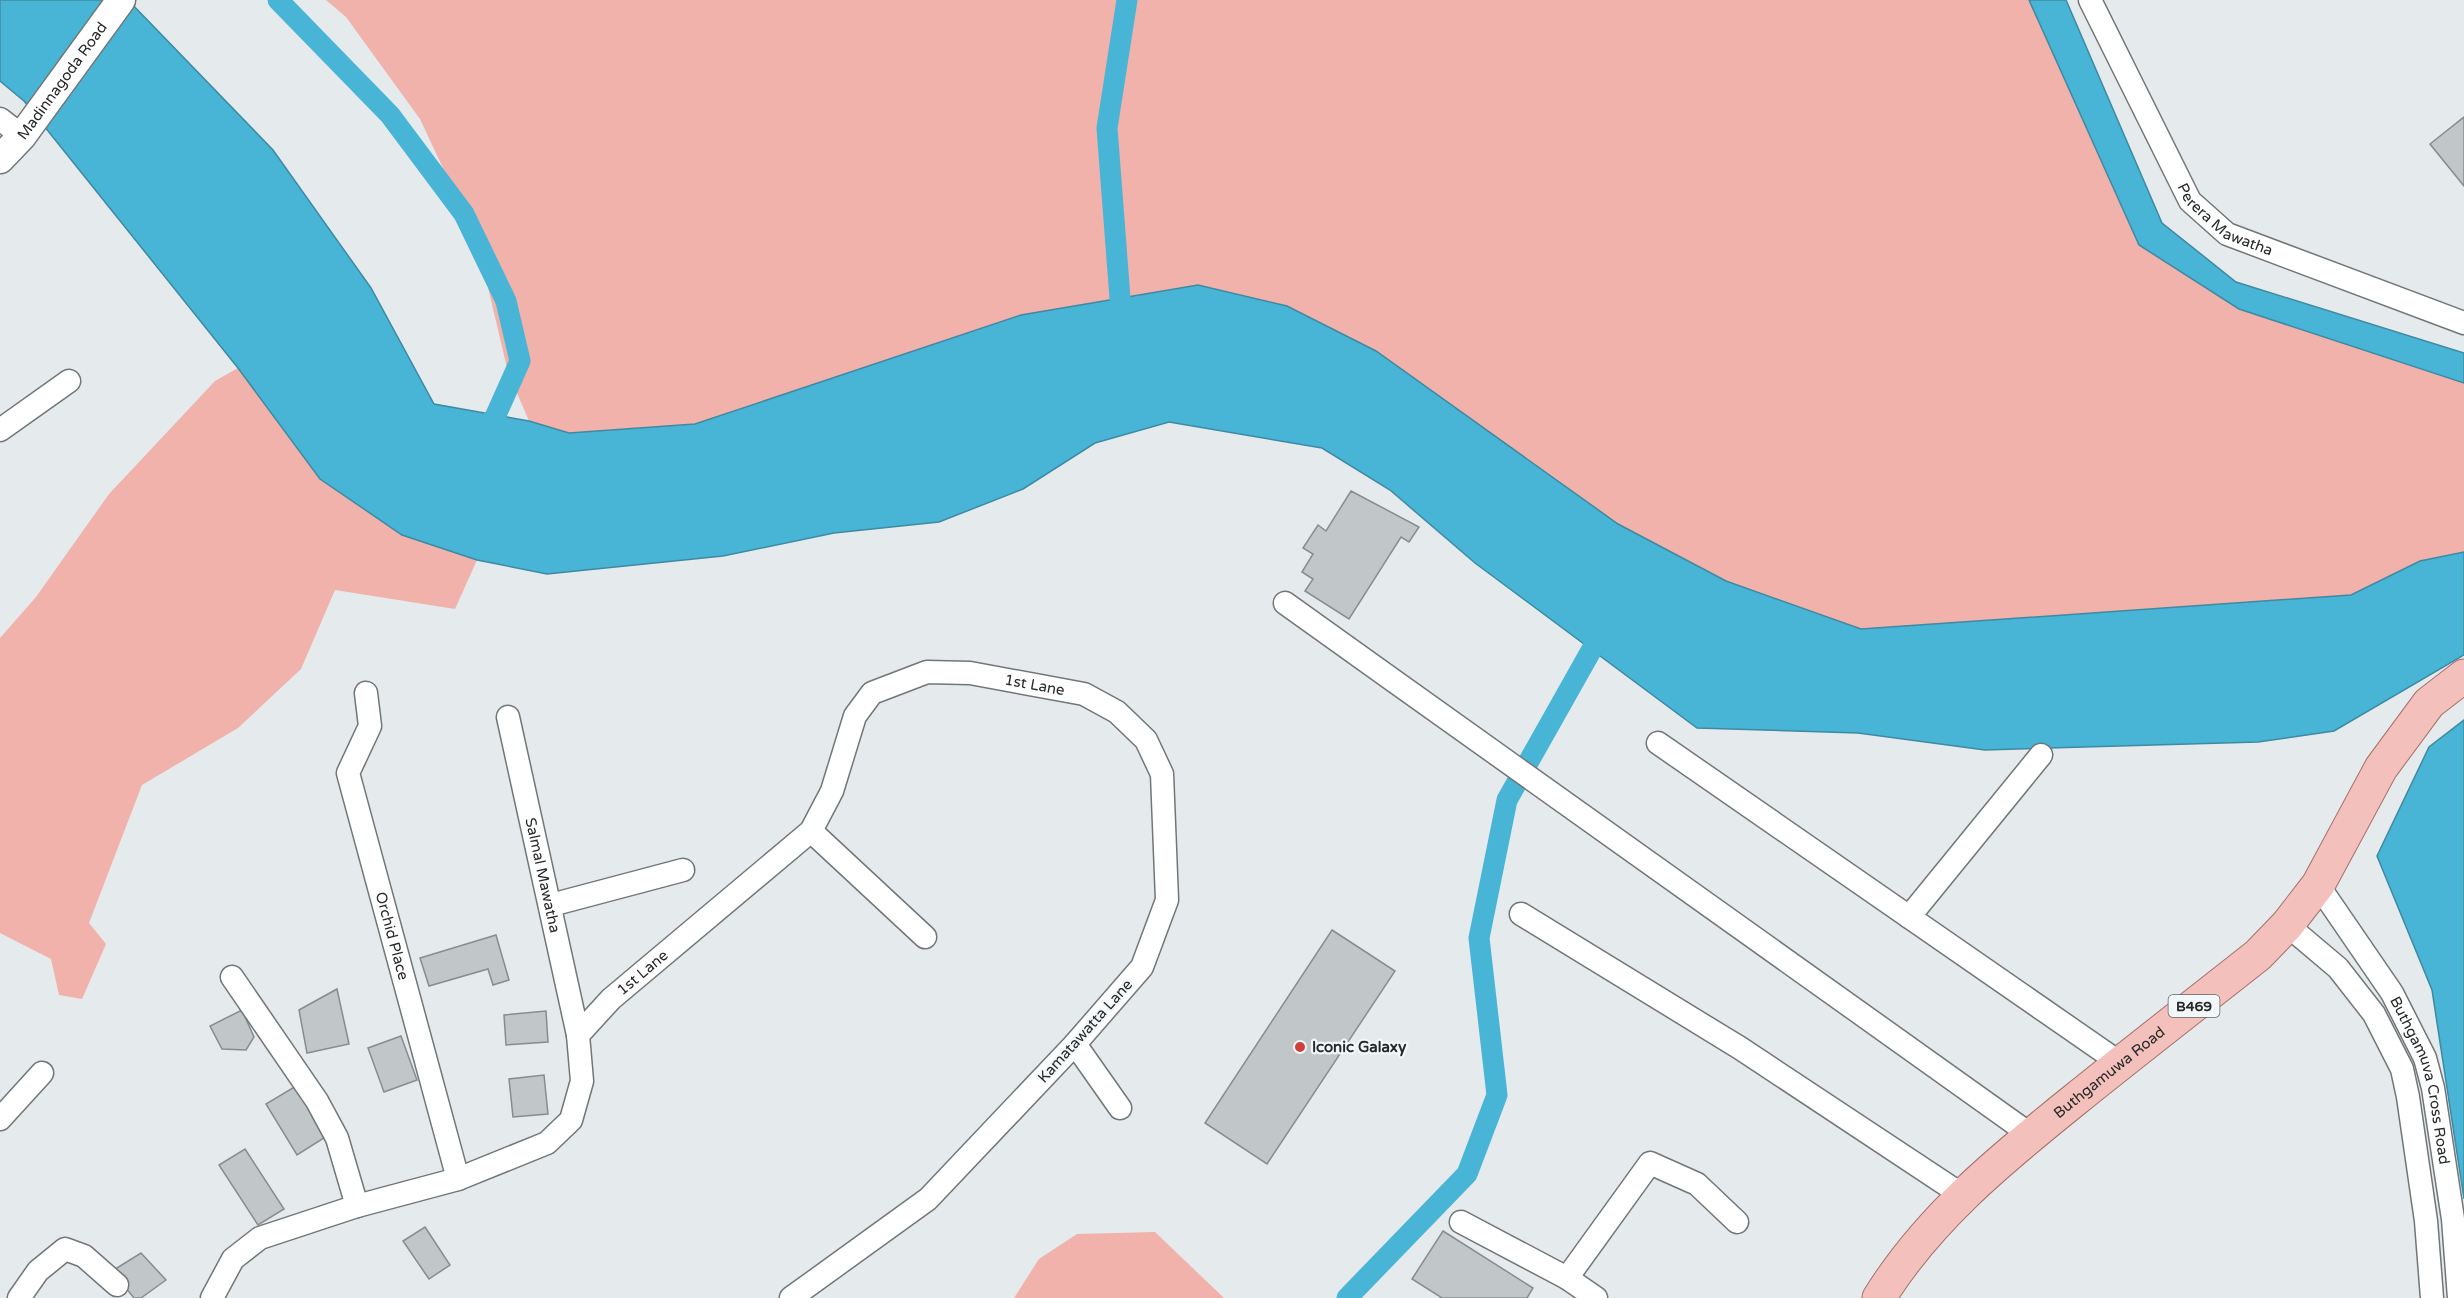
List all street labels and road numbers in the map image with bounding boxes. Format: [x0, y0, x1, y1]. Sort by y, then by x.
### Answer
street label: Madinnagoda Road [13, 19, 111, 143]
street label: Perera Mawatha [2174, 180, 2275, 259]
street label: 1st Lane [1003, 671, 1066, 699]
street label: Salmal Mawatha [521, 816, 564, 935]
street label: Orchid Place [372, 890, 413, 982]
street label: 1st Lane [613, 946, 672, 999]
street label: Kamatawatta Lane [1034, 976, 1136, 1086]
street label: Buthgamuva Cross Road [2386, 993, 2454, 1166]
road number: B469 [2168, 995, 2220, 1017]
street label: Buthgamuwa Road [2050, 1023, 2168, 1122]

